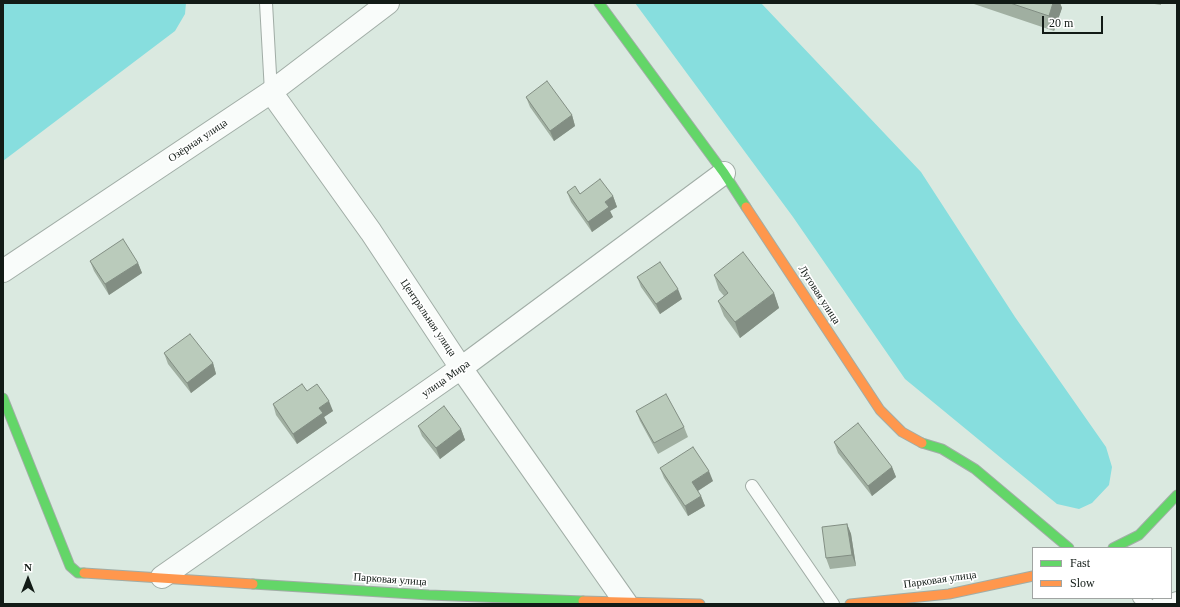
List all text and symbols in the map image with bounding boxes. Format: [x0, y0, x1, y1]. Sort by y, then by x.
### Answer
scale bar [1044, 8, 1105, 34]
text: 20 m [1049, 16, 1073, 30]
street label: Озёрная улица [166, 116, 230, 166]
street label: Луговая улица [795, 263, 843, 327]
street label: Центральная улица [397, 277, 459, 359]
street label: улица Мира [419, 358, 473, 400]
legend [1032, 547, 1172, 599]
text: Fast [1070, 556, 1090, 570]
north arrow [8, 559, 48, 599]
text: N [24, 561, 32, 573]
street label: Парковая улица [903, 568, 977, 592]
street label: Парковая улица [353, 571, 427, 589]
text: Slow [1070, 576, 1095, 590]

